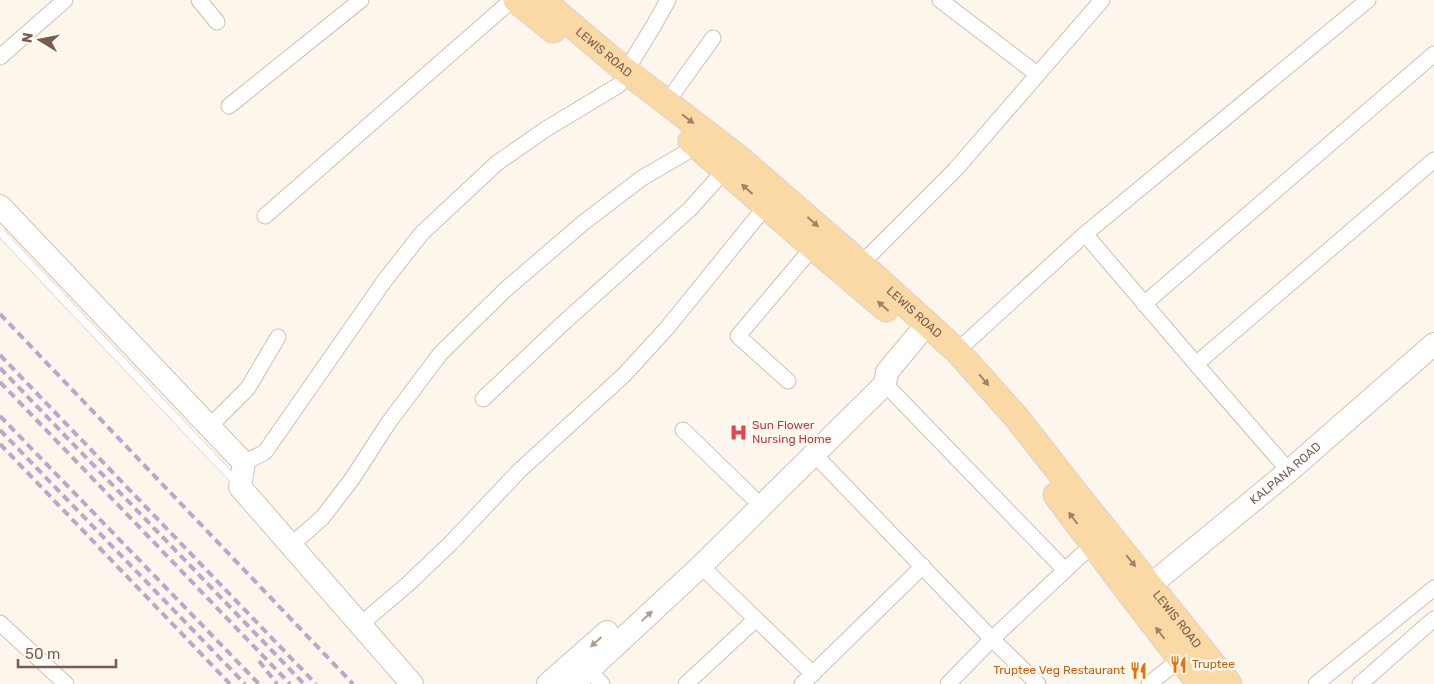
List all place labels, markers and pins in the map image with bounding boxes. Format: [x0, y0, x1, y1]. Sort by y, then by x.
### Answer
place label: Sun Flower Nursing Home [752, 418, 832, 446]
hospital icon: Sun Flower Nursing Home [728, 422, 748, 442]
restaurant icon: Truptee [1168, 654, 1188, 674]
place label: Truptee [1192, 657, 1235, 671]
restaurant icon: Truptee Veg Restaurant [1129, 660, 1149, 680]
place label: Truptee Veg Restaurant [993, 663, 1125, 677]

